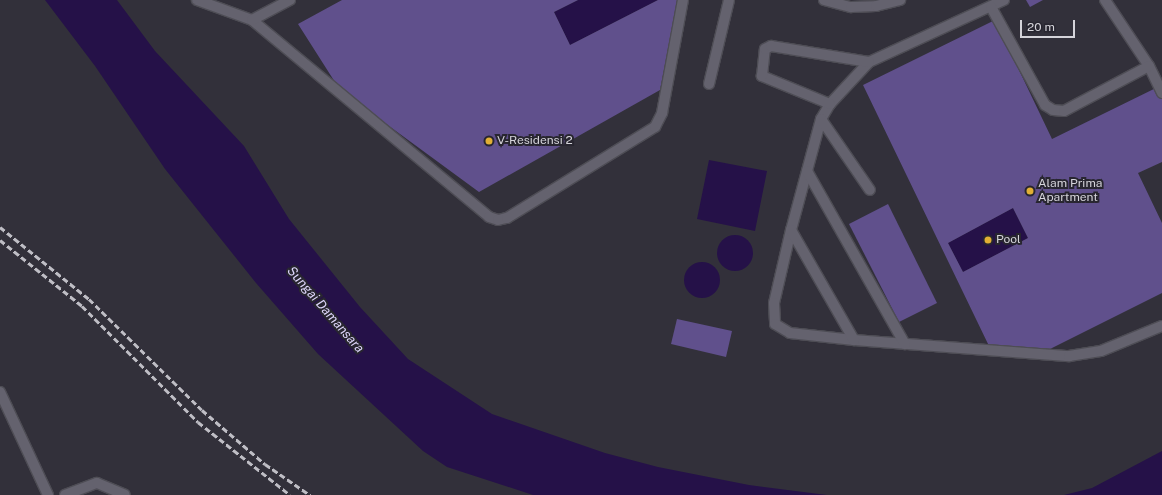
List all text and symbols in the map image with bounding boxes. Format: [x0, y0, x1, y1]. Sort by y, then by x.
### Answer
scale bar [1022, 12, 1077, 38]
text: 20 m [1027, 20, 1055, 34]
place label: V-Residensi 2 [497, 134, 573, 148]
marker: V-Residensi 2 [484, 136, 494, 146]
place label: Alam Prima Apartment [1038, 177, 1102, 205]
marker: Alam Prima Apartment [1025, 186, 1035, 196]
place label: Pool [996, 233, 1021, 247]
marker: Pool [983, 235, 993, 245]
water label: Sungai Damansara [283, 264, 367, 356]

